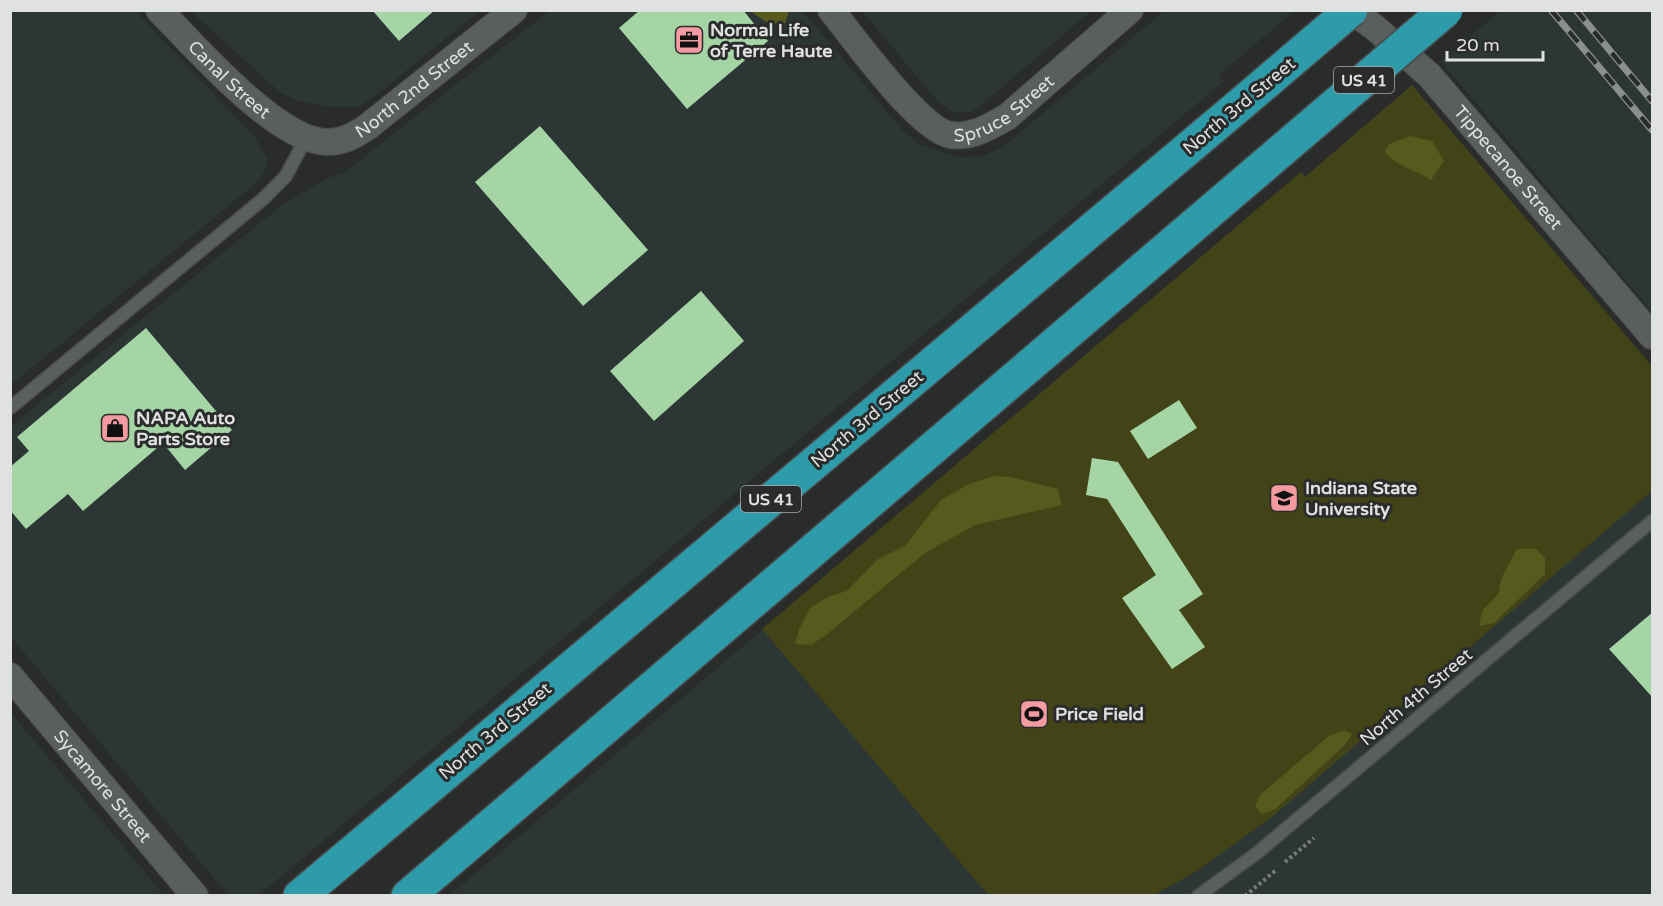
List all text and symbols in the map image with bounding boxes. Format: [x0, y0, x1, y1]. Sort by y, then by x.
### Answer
place label: Normal Life of Terre Haute [710, 19, 832, 62]
office icon: Normal Life of Terre Haute [673, 24, 705, 56]
scale bar [1447, 24, 1543, 62]
text: 20 m [1456, 34, 1500, 56]
street label: Canal Street [183, 36, 275, 123]
street label: North 2nd Street [351, 36, 478, 143]
street label: North 3rd Street [1178, 53, 1300, 159]
road number: US 41 [1334, 67, 1394, 93]
street label: Spruce Street [953, 70, 1059, 147]
street label: Tippecanoe Street [1449, 101, 1567, 234]
street label: North 3rd Street [806, 366, 928, 472]
place label: NAPA Auto Parts Store [136, 407, 235, 450]
shop icon: NAPA Auto Parts Store [99, 412, 131, 444]
place label: Indiana State University [1305, 477, 1417, 520]
school or university icon: Indiana State University [1268, 482, 1300, 514]
road number: US 41 [741, 486, 801, 512]
street label: North 4th Street [1355, 644, 1477, 750]
street label: North 3rd Street [434, 678, 556, 784]
sports icon: Price Field [1018, 698, 1050, 730]
place label: Price Field [1055, 703, 1144, 725]
street label: Sycamore Street [49, 725, 156, 847]

